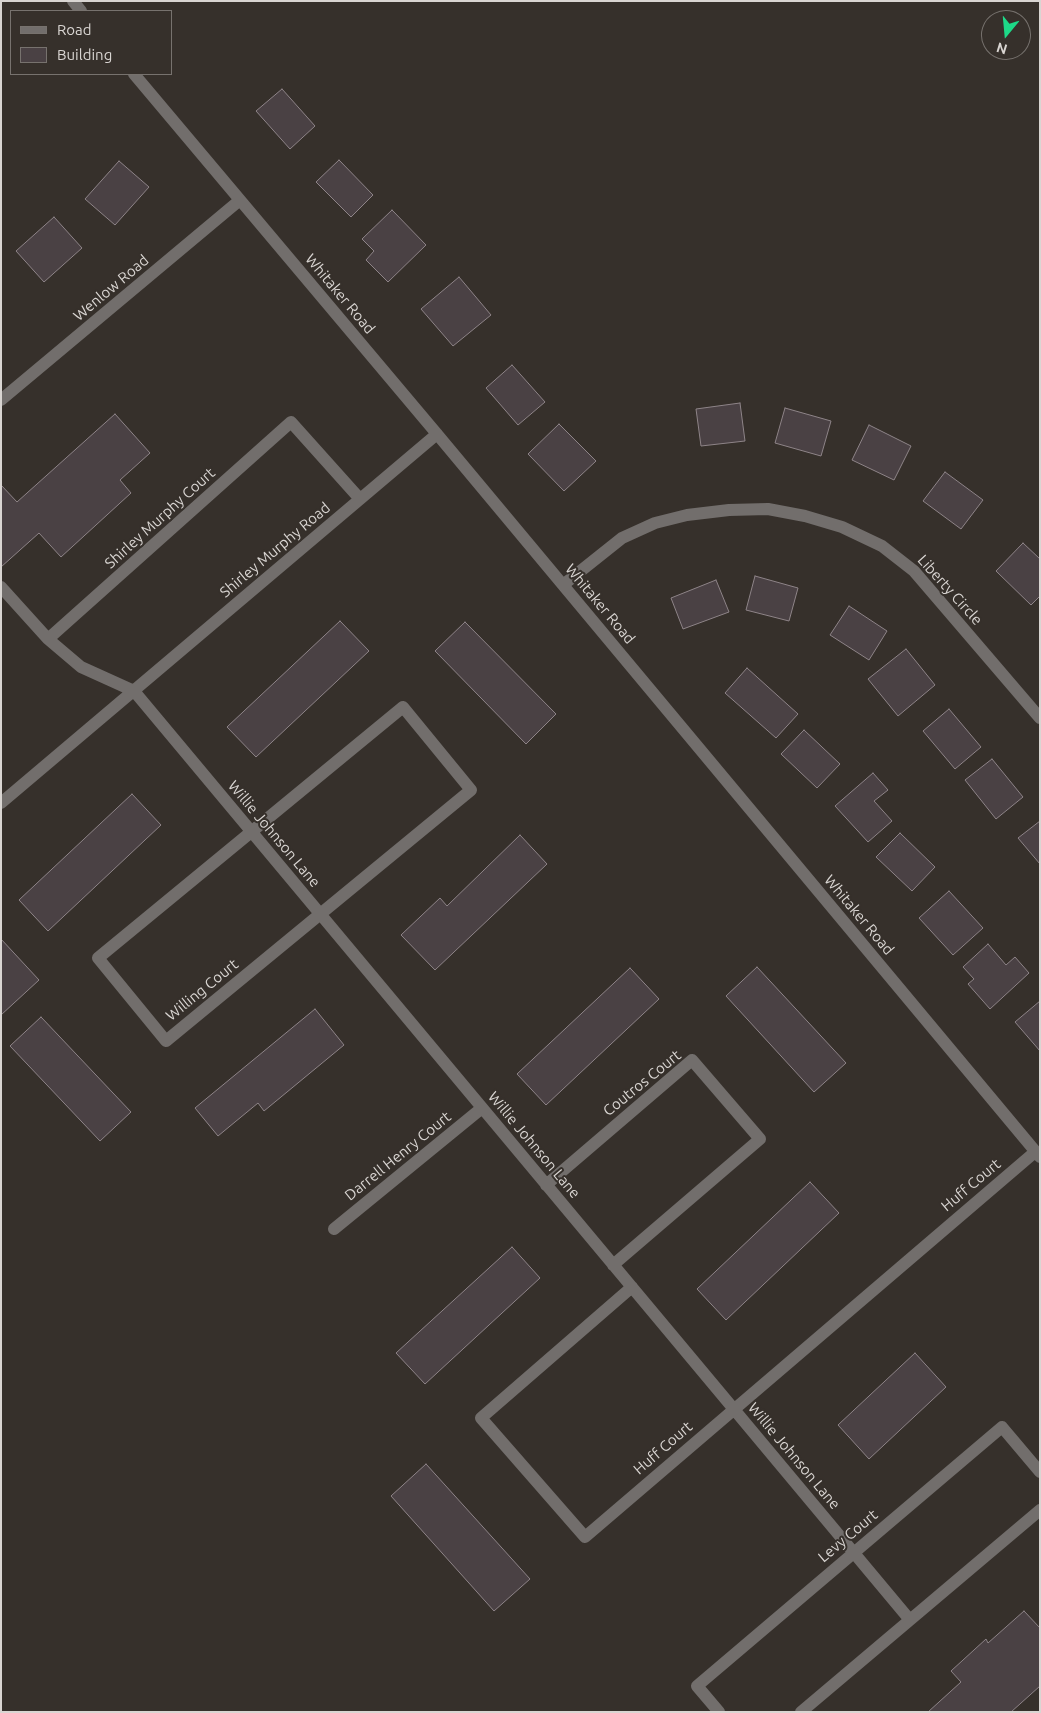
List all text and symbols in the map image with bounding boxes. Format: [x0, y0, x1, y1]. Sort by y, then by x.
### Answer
legend [10, 10, 172, 75]
north arrow [981, 10, 1031, 60]
text: Road [57, 21, 92, 38]
text: N [995, 39, 1009, 58]
text: Building [57, 46, 112, 63]
street label: Whitaker Road [301, 250, 379, 338]
street label: Wenlow Road [70, 251, 152, 325]
street label: Shirley Murphy Court [101, 464, 219, 572]
street label: Shirley Murphy Road [216, 499, 334, 601]
street label: Liberty Circle [914, 551, 986, 629]
street label: Whitaker Road [561, 560, 639, 648]
street label: Willie Johnson Lane [224, 777, 324, 891]
street label: Whitaker Road [820, 871, 898, 959]
street label: Willing Court [162, 955, 242, 1025]
street label: Coutros Court [599, 1046, 685, 1120]
street label: Willie Johnson Lane [484, 1088, 584, 1202]
street label: Darrell Henry Court [341, 1108, 455, 1204]
street label: Huff Court [938, 1155, 1004, 1215]
street label: Willie Johnson Lane [744, 1399, 844, 1513]
street label: Huff Court [630, 1418, 696, 1478]
street label: Levy Court [815, 1506, 881, 1566]

